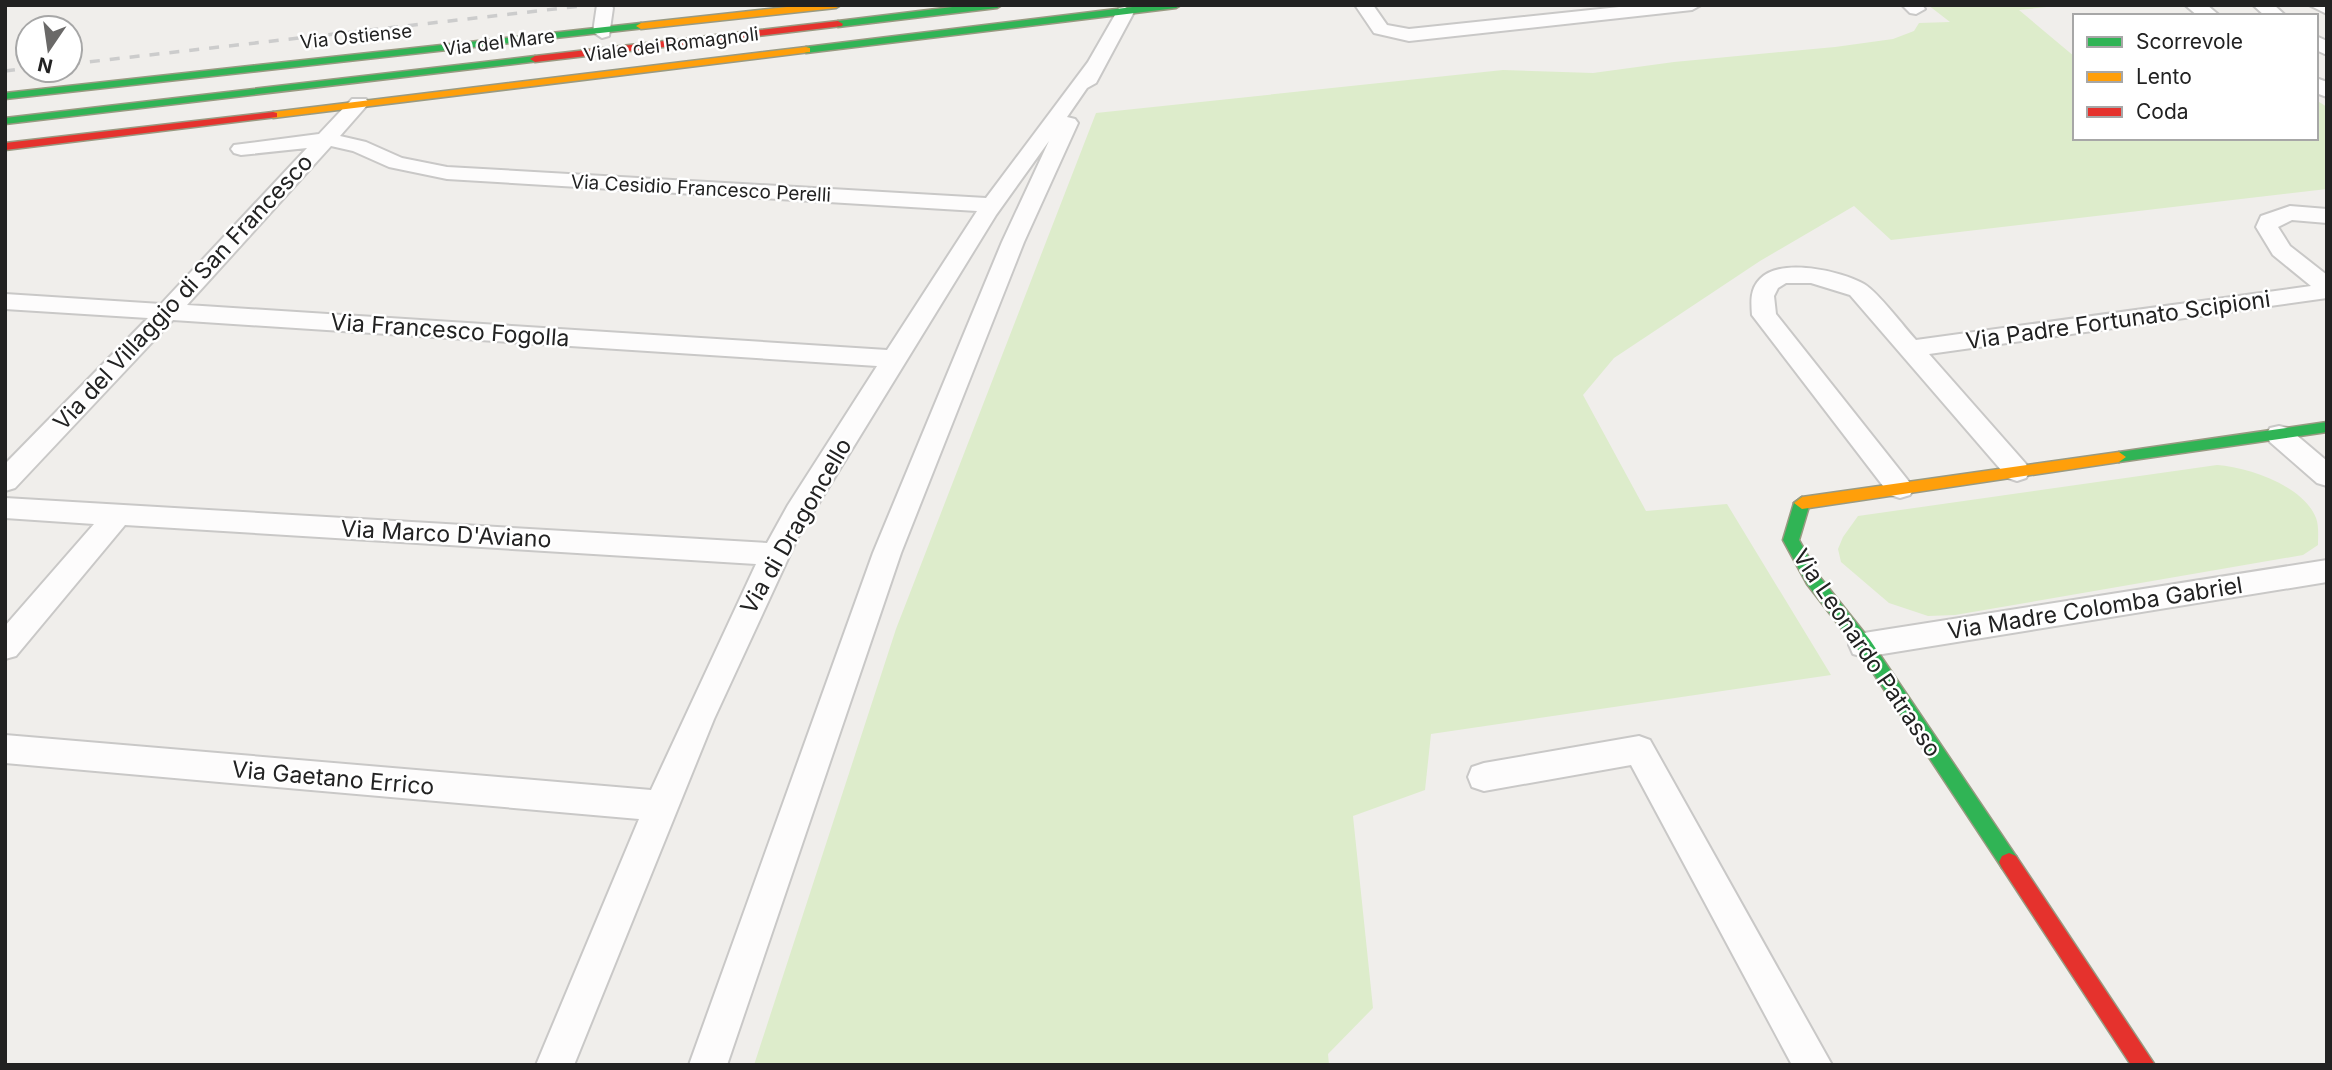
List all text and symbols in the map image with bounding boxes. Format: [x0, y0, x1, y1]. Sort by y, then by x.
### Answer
north arrow [14, 14, 84, 84]
legend [2073, 14, 2318, 140]
street label: Via Ostiense [299, 19, 413, 54]
street label: Viale dei Romagnoli [582, 22, 760, 67]
street label: Via del Mare [442, 24, 556, 61]
text: Scorrevole [2136, 29, 2243, 54]
text: N [36, 52, 55, 78]
text: Lento [2136, 64, 2192, 89]
text: Coda [2136, 99, 2189, 124]
street label: Via del Villaggio di San Francesco [47, 148, 319, 436]
street label: Via Cesidio Francesco Perelli [570, 170, 832, 207]
street label: Via Padre Fortunato Scipioni [1964, 285, 2272, 355]
street label: Via Francesco Fogolla [330, 308, 570, 352]
street label: Via di Dragoncello [734, 433, 858, 619]
street label: Via Marco D'Aviano [340, 514, 552, 554]
street label: Via Leonardo Patrasso [1787, 544, 1947, 762]
street label: Via Madre Colomba Gabriel [1946, 571, 2244, 645]
street label: Via Gaetano Errico [231, 755, 435, 801]

